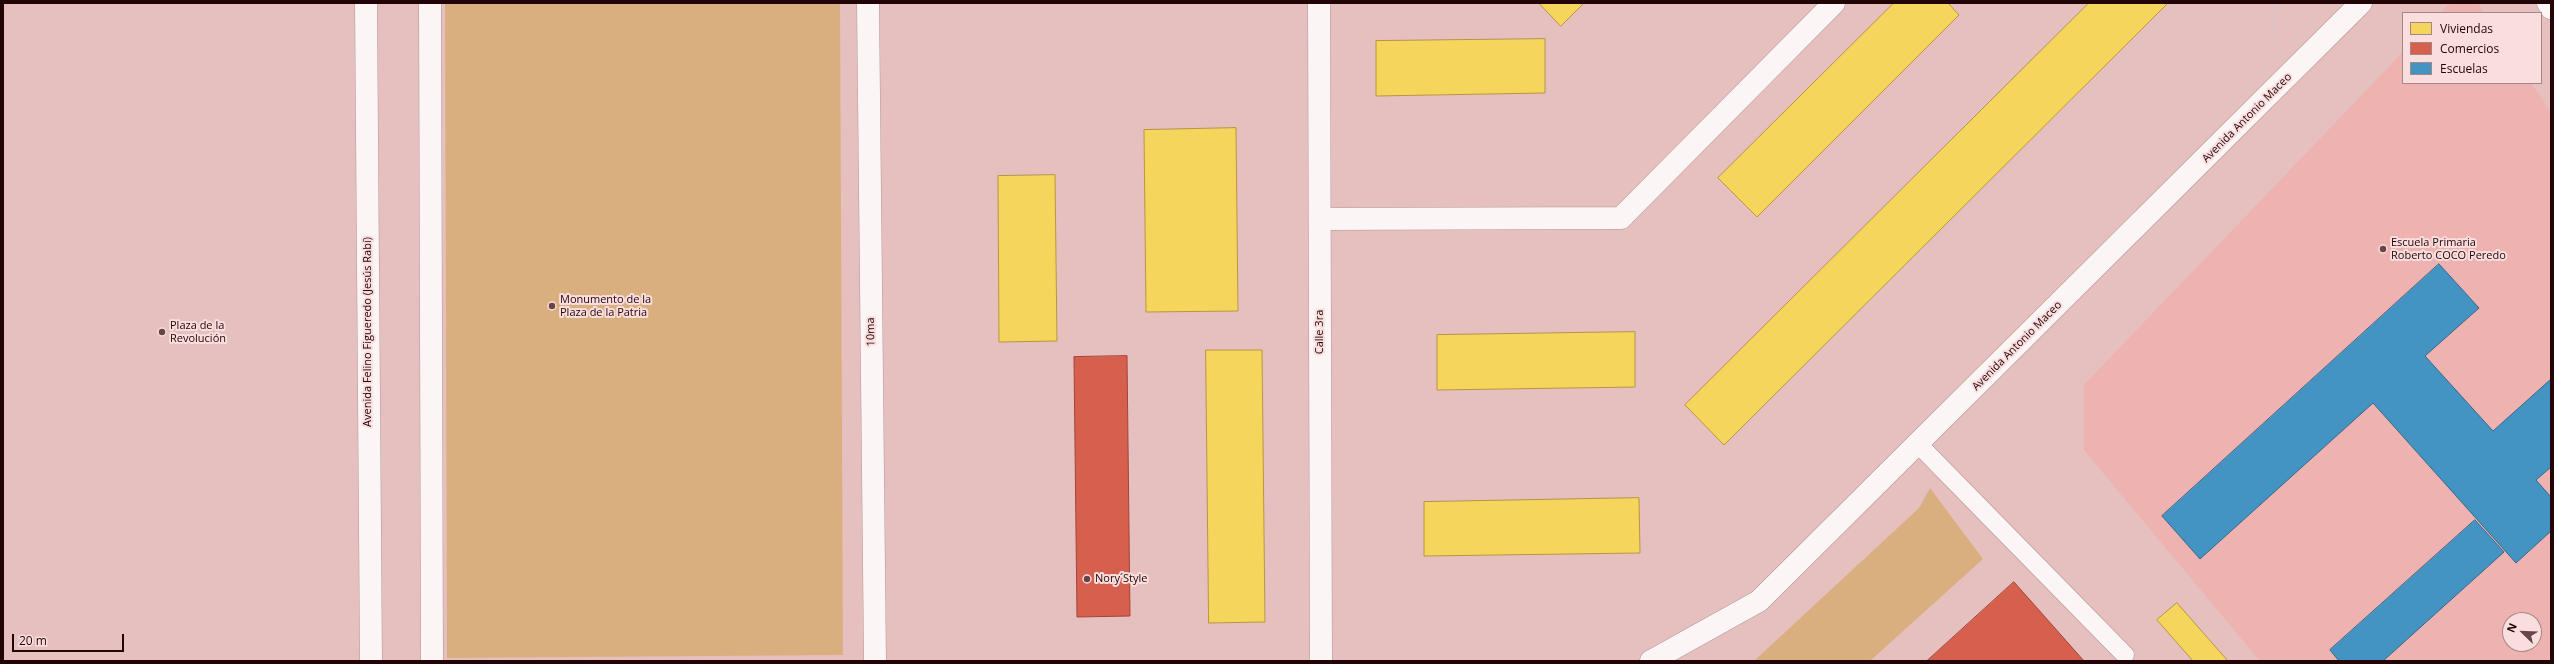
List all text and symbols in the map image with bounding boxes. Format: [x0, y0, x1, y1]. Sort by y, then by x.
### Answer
legend [2402, 12, 2542, 84]
text: Viviendas [2440, 20, 2493, 37]
text: Comercios [2440, 40, 2499, 57]
text: Escuelas [2440, 60, 2488, 77]
street label: Avenida Antonio Maceo [2199, 70, 2295, 166]
place label: Escuela Primaria Roberto COCO Peredo [2391, 236, 2506, 262]
street label: Avenida Felino Figueredo (Jesús Rabí) [361, 237, 375, 427]
marker: Escuela Primaria Roberto COCO Peredo [2378, 244, 2388, 254]
place label: Monumento de la Plaza de la Patria [560, 293, 651, 319]
street label: Avenida Antonio Maceo [1969, 298, 2065, 394]
marker: Monumento de la Plaza de la Patria [547, 301, 557, 311]
street label: Calle 3ra [1313, 310, 1327, 354]
street label: 10ma [864, 317, 878, 347]
place label: Plaza de la Revolución [170, 319, 226, 345]
marker: Plaza de la Revolución [157, 327, 167, 337]
place label: Nory´Style [1095, 572, 1147, 586]
marker: Nory´Style [1082, 574, 1092, 584]
north arrow [2502, 612, 2542, 652]
text: N [2503, 620, 2520, 635]
scale bar [14, 626, 126, 652]
text: 20 m [19, 632, 47, 649]

